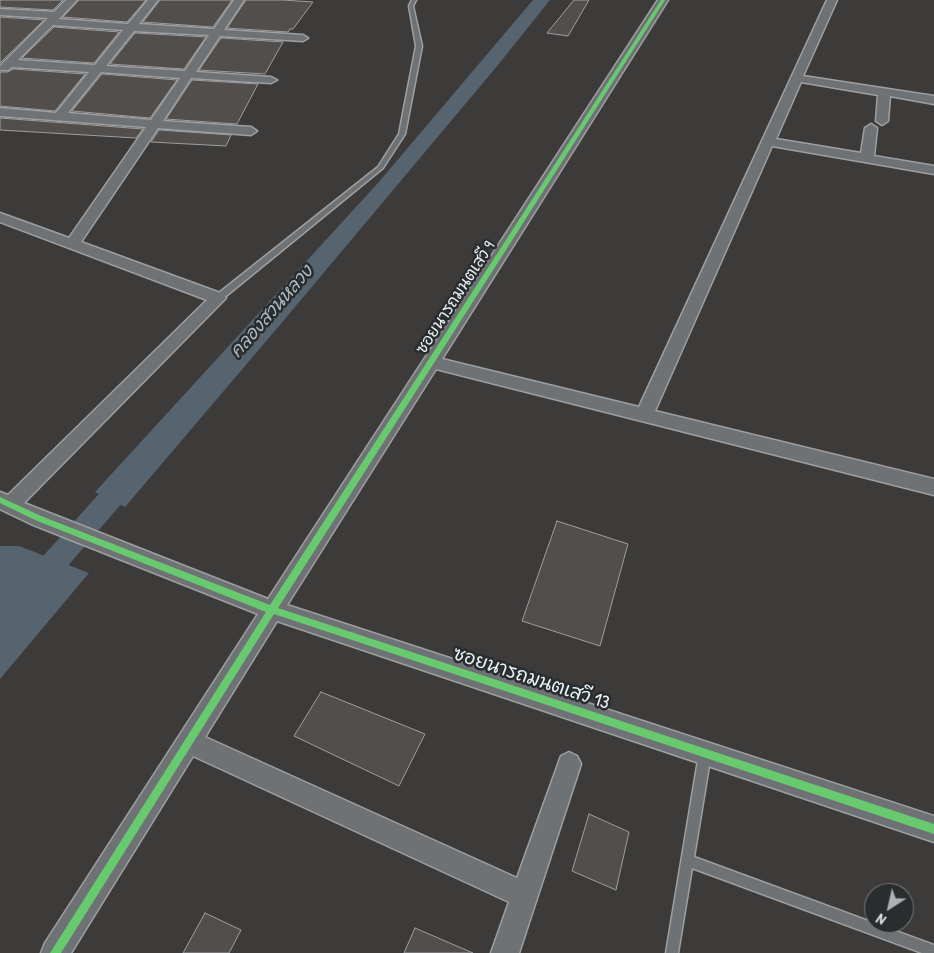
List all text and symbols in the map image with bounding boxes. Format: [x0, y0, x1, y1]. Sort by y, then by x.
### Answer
street label: ซอยนารถมนตเสวี 9 [412, 238, 500, 358]
water label: คลองสวนหลวง [226, 261, 318, 363]
street label: ซอยนารถมนตเสวี 13 [450, 643, 612, 715]
north arrow [864, 883, 914, 933]
text: N [872, 910, 889, 930]

